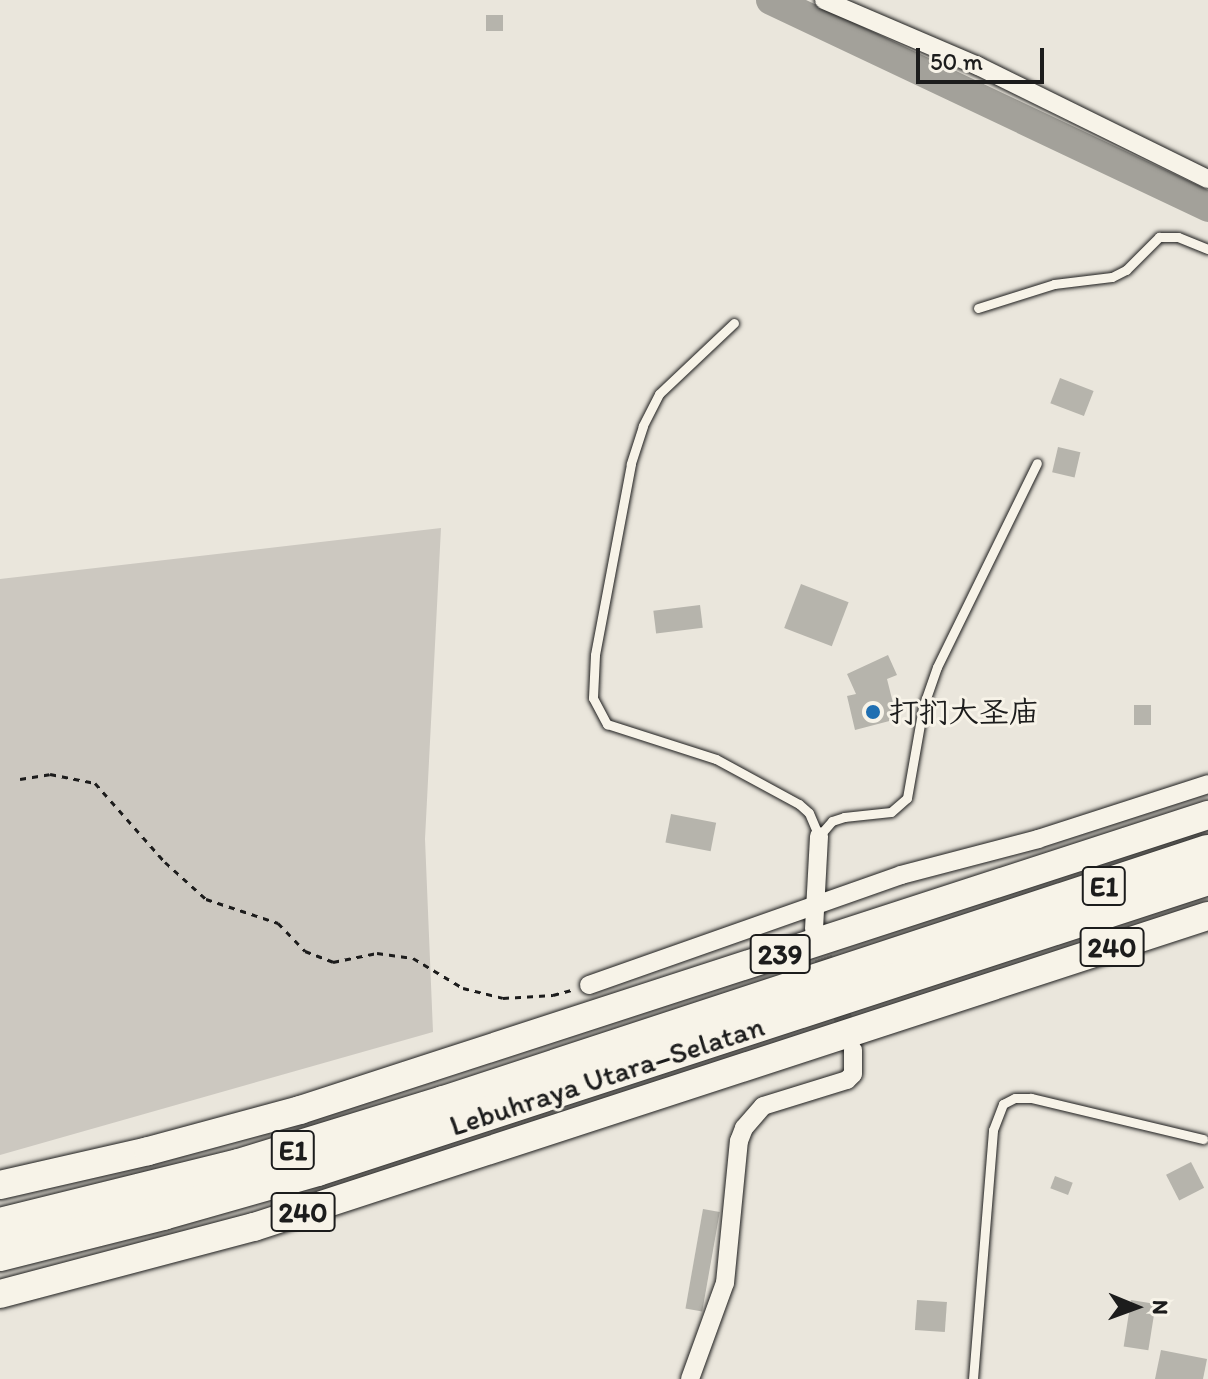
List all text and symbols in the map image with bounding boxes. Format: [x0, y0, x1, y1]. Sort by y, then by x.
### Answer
scale bar [920, 32, 1048, 82]
text: 50 m [930, 47, 983, 76]
place label: 打扪大圣庙 [889, 694, 1039, 730]
marker: 打扪大圣庙 [864, 703, 882, 721]
road number: E1 [1080, 862, 1128, 910]
road number: 240 [1078, 923, 1146, 971]
road number: 239 [748, 930, 812, 978]
street label: Lebuhraya Utara–Selatan [446, 1008, 768, 1144]
road number: E1 [269, 1126, 317, 1174]
road number: 240 [269, 1188, 337, 1236]
north arrow [1096, 1267, 1176, 1347]
text: N [1147, 1300, 1174, 1315]

